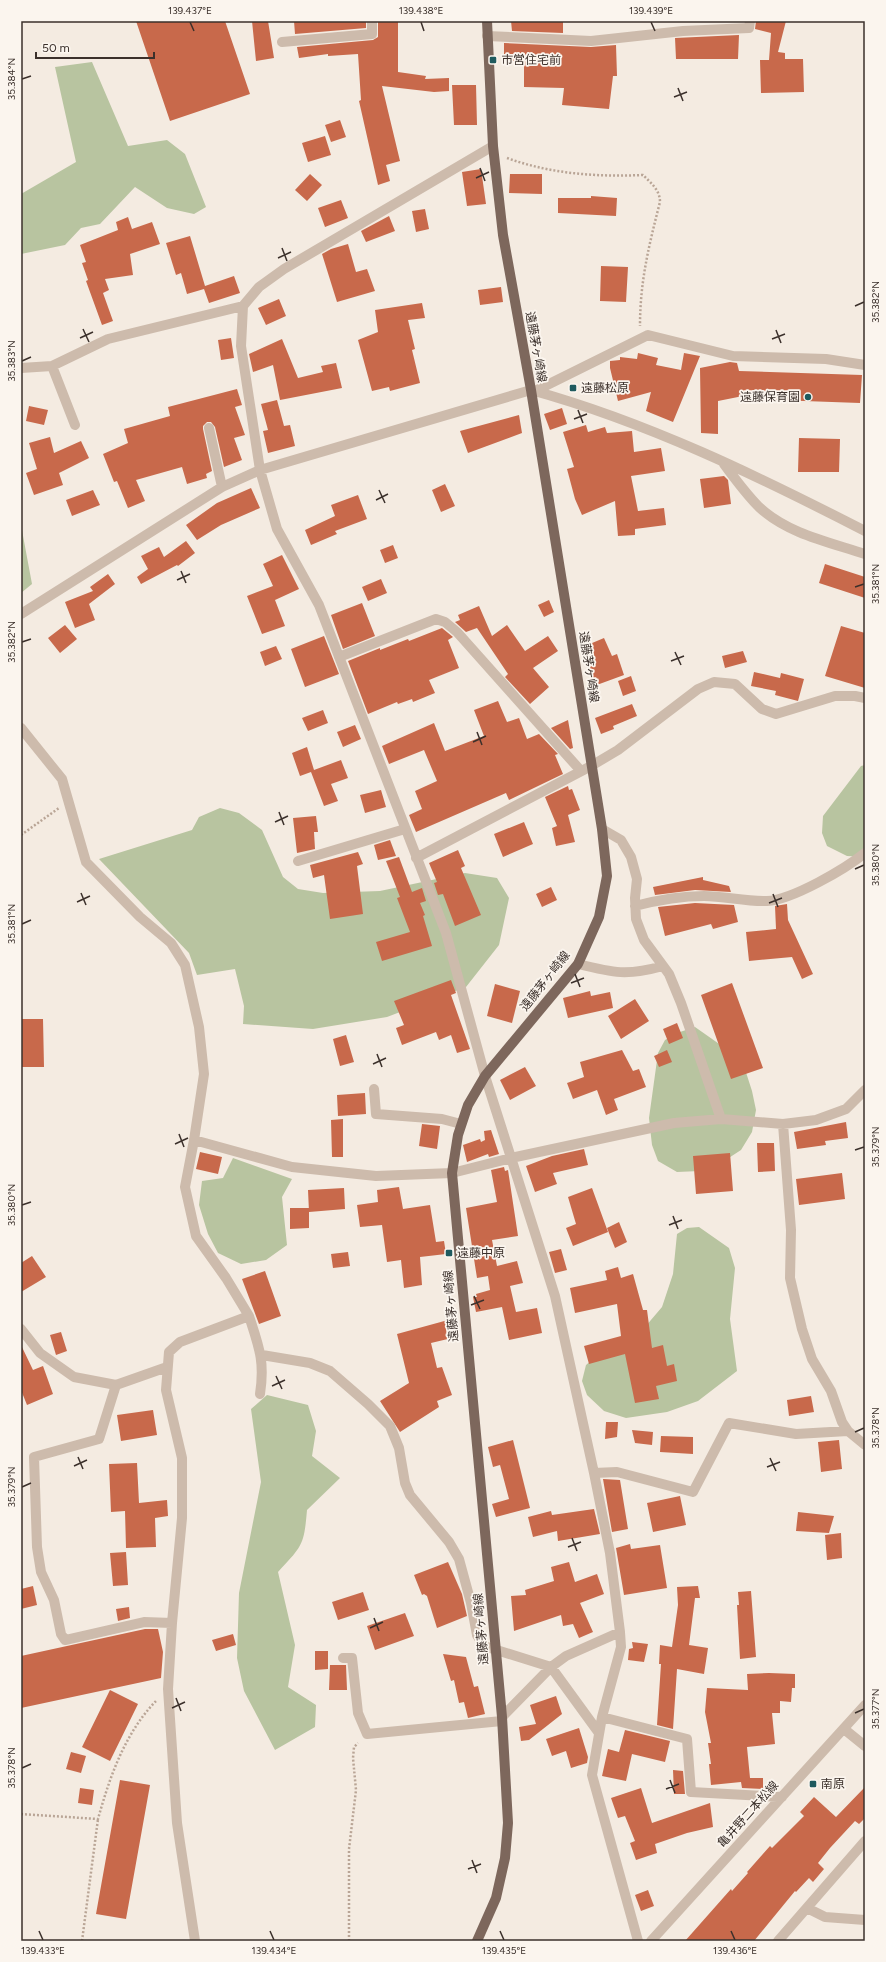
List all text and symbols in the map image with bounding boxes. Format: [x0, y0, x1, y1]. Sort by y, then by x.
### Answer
text: 139.437°E [168, 4, 212, 17]
text: 139.438°E [399, 4, 443, 17]
text: 139.439°E [629, 4, 673, 17]
scale bar [36, 34, 154, 60]
text: 50 m [42, 41, 70, 55]
place label: 市営住宅前 [501, 53, 561, 67]
marker: 市営住宅前 [488, 55, 498, 65]
text: 35.384°N [5, 58, 18, 100]
text: 35.382°N [869, 281, 882, 323]
street label: 遠藤茅ヶ崎線 [523, 310, 549, 384]
text: 35.383°N [5, 340, 18, 382]
place label: 遠藤松原 [581, 381, 629, 395]
marker: 遠藤松原 [568, 383, 578, 393]
place label: 遠藤保育園 [740, 390, 800, 404]
marker: 遠藤保育園 [803, 392, 813, 402]
text: 35.381°N [869, 564, 882, 604]
text: 35.382°N [5, 621, 18, 663]
street label: 遠藤茅ヶ崎線 [576, 630, 602, 704]
text: 35.380°N [869, 844, 882, 886]
text: 35.381°N [5, 904, 18, 944]
street label: 遠藤茅ヶ崎線 [517, 948, 573, 1014]
text: 35.379°N [869, 1126, 882, 1168]
text: 35.380°N [5, 1184, 18, 1226]
place label: 遠藤中原 [457, 1246, 505, 1260]
marker: 遠藤中原 [444, 1248, 454, 1258]
street label: 遠藤茅ヶ崎線 [441, 1270, 461, 1342]
text: 35.378°N [869, 1407, 882, 1449]
text: 35.379°N [5, 1466, 18, 1508]
street label: 遠藤茅ヶ崎線 [471, 1593, 491, 1665]
text: 35.377°N [869, 1689, 882, 1729]
text: 35.378°N [5, 1747, 18, 1789]
place label: 南原 [821, 1777, 845, 1791]
street label: 亀井野二本松線 [715, 1778, 781, 1850]
marker: 南原 [808, 1779, 818, 1789]
text: 139.433°E [21, 1944, 65, 1957]
text: 139.434°E [252, 1944, 296, 1957]
text: 139.435°E [482, 1944, 526, 1957]
text: 139.436°E [713, 1944, 757, 1957]

